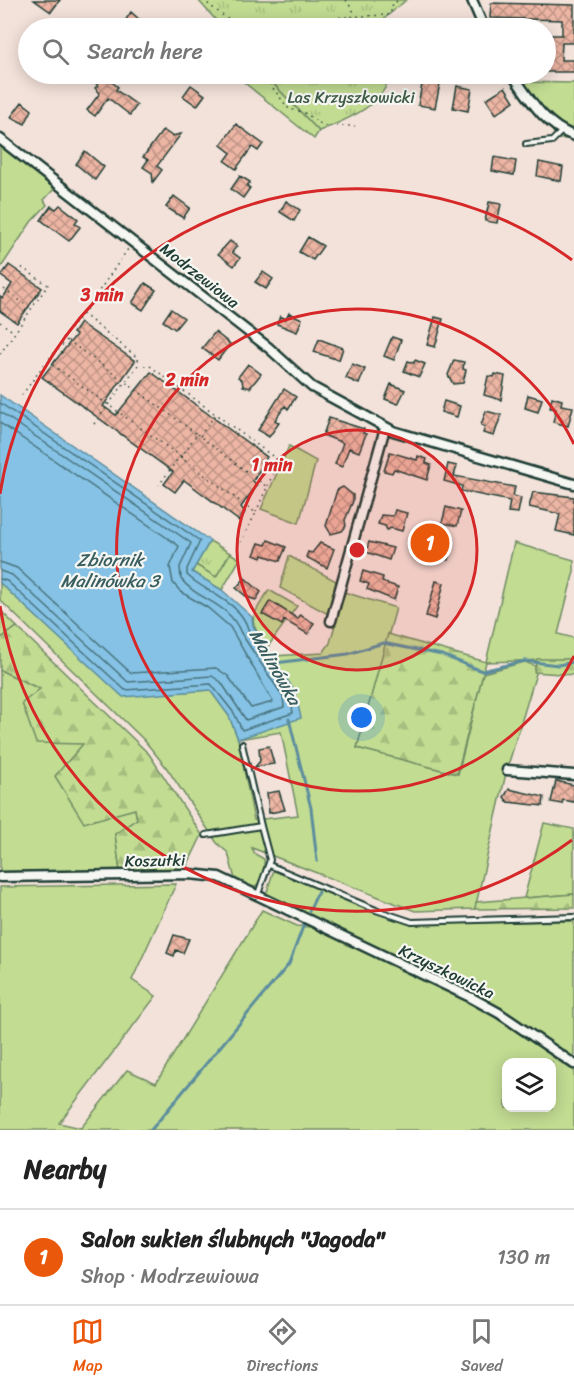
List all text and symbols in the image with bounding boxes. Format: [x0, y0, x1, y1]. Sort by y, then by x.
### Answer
search box [18, 18, 556, 84]
text: Search here [87, 32, 203, 71]
icon: search [39, 35, 72, 68]
park label: Las Krzyszkowicki [287, 83, 415, 112]
street label: Modrzewiowa [153, 235, 247, 317]
text: 3 min [79, 279, 124, 311]
text: 2 min [164, 364, 209, 396]
text: 1 min [252, 449, 293, 481]
pin: 1 [410, 520, 450, 566]
centre of rings [347, 540, 367, 560]
water label: Zbiornik Malinówka 3 [61, 544, 162, 597]
water label: Malinówka [240, 623, 311, 713]
your location [347, 703, 376, 732]
street label: Koszutki [124, 845, 186, 876]
street label: Krzyszkowicka [394, 936, 500, 1007]
map controls [502, 1058, 556, 1112]
button: layers [502, 1058, 556, 1112]
text: Nearby [24, 1146, 106, 1192]
text: Salon sukien ślubnych "Jagoda" [81, 1220, 384, 1259]
text: 1 [39, 1240, 48, 1275]
text: 130 m [497, 1240, 550, 1275]
text: Shop · Modrzewiowa [81, 1259, 259, 1294]
tab: Map [71, 1315, 104, 1380]
tab: Directions [247, 1315, 318, 1380]
tab: Saved [461, 1315, 503, 1380]

